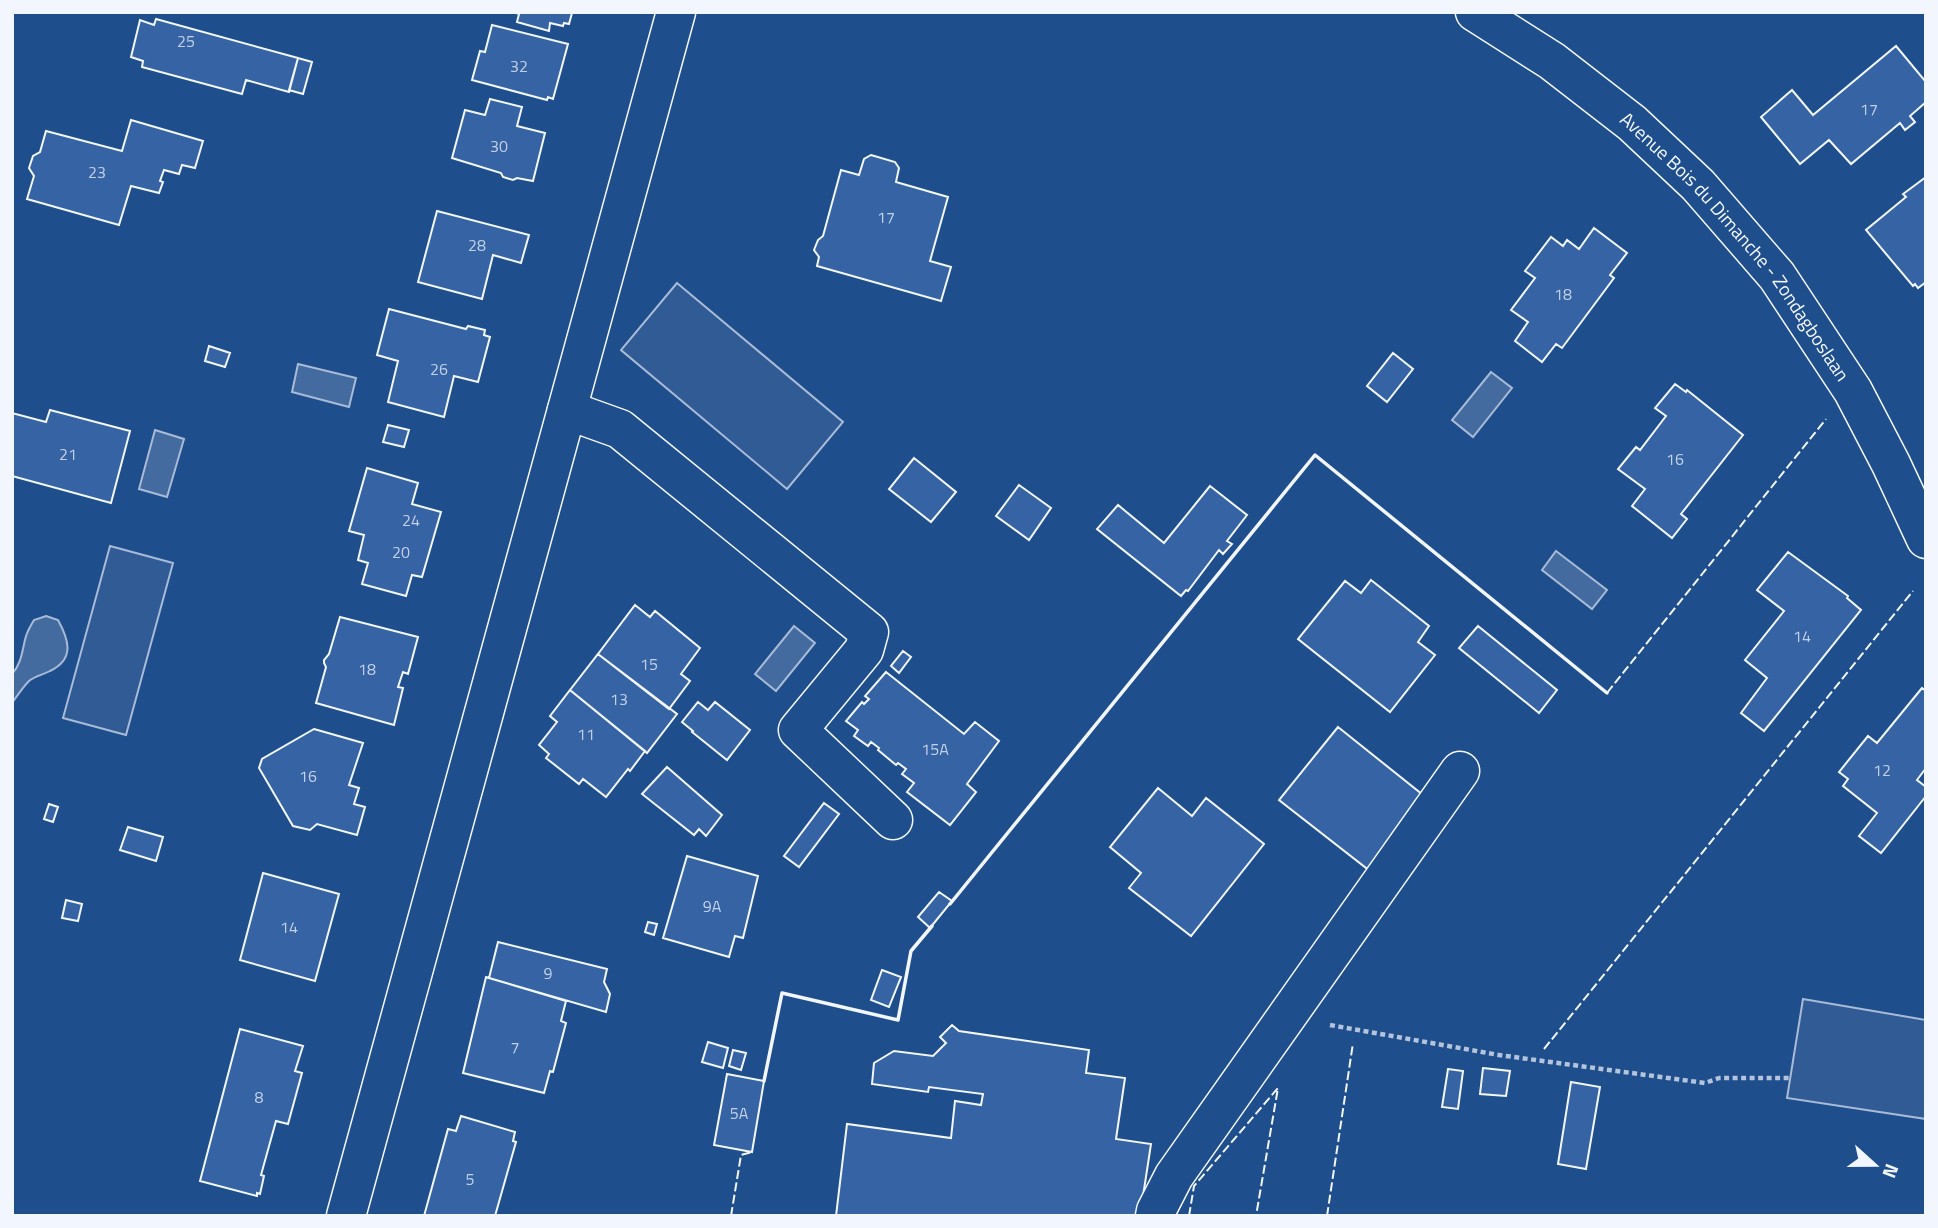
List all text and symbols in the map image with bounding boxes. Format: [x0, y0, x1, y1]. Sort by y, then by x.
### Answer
house number: 25 [177, 29, 195, 53]
house number: 32 [510, 54, 528, 78]
house number: 17 [1860, 97, 1878, 121]
street label: Avenue Bois du Dimanche - Zondagboslaan [1614, 104, 1858, 387]
house number: 30 [490, 134, 508, 158]
house number: 23 [88, 160, 106, 184]
house number: 17 [877, 205, 895, 229]
house number: 28 [468, 233, 486, 257]
house number: 18 [1554, 282, 1572, 306]
house number: 26 [430, 357, 448, 381]
house number: 21 [59, 442, 77, 466]
house number: 16 [1666, 447, 1684, 471]
house number: 24 [402, 508, 420, 532]
house number: 20 [392, 540, 410, 564]
house number: 14 [1793, 624, 1811, 648]
house number: 15 [640, 652, 658, 676]
house number: 18 [358, 657, 376, 681]
house number: 13 [610, 687, 628, 711]
house number: 11 [577, 722, 595, 746]
house number: 15A [921, 737, 949, 761]
house number: 12 [1873, 758, 1891, 782]
house number: 16 [299, 764, 317, 788]
house number: 9A [703, 894, 722, 918]
house number: 14 [280, 915, 298, 939]
house number: 9 [544, 961, 553, 985]
house number: 7 [511, 1035, 519, 1059]
house number: 8 [255, 1085, 264, 1109]
house number: 5A [730, 1101, 749, 1125]
north arrow [1840, 1130, 1910, 1200]
text: N [1875, 1160, 1907, 1183]
house number: 5 [466, 1167, 475, 1191]

